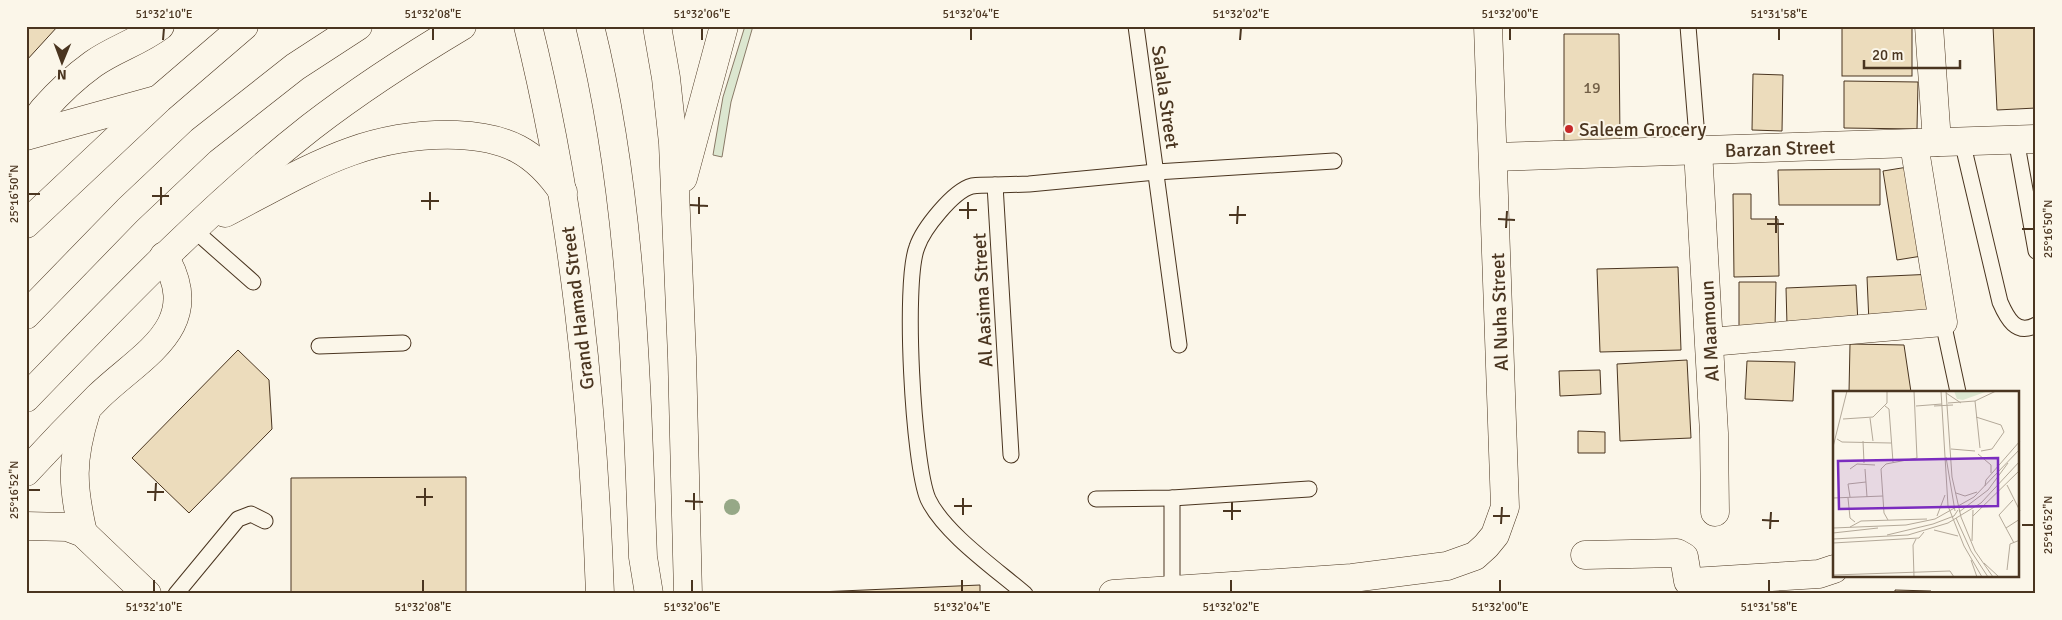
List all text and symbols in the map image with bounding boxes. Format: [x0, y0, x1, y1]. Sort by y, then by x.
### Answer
text: 51°32'10"E [135, 7, 193, 22]
text: 51°32'08"E [404, 7, 462, 22]
text: 51°32'06"E [673, 7, 731, 22]
text: 51°32'04"E [942, 7, 1000, 22]
text: 51°32'02"E [1212, 7, 1270, 22]
text: 51°32'00"E [1481, 7, 1539, 22]
text: 51°31'58"E [1750, 7, 1808, 22]
north arrow [38, 38, 88, 88]
scale bar [1864, 38, 1961, 70]
street label: Salala Street [1146, 44, 1184, 151]
text: 20 m [1872, 46, 1903, 64]
text: N [57, 66, 67, 83]
house number: 19 [1583, 78, 1601, 98]
place label: Saleem Grocery [1579, 118, 1706, 142]
marker: Saleem Grocery [1563, 123, 1575, 135]
street label: Barzan Street [1724, 135, 1836, 163]
text: 25°16'50"N [7, 165, 22, 223]
text: 25°16'50"N [2041, 200, 2056, 258]
street label: Grand Hamad Street [556, 225, 600, 391]
street label: Al Aasima Street [967, 232, 998, 368]
street label: Al Nuha Street [1486, 252, 1514, 371]
street label: Al Maamoun [1695, 280, 1725, 382]
inset map [1833, 391, 2020, 578]
text: 25°16'52"N [7, 461, 22, 519]
text: 25°16'52"N [2041, 496, 2056, 554]
text: 51°32'10"E [125, 600, 183, 615]
text: 51°32'08"E [394, 600, 452, 615]
text: 51°32'06"E [663, 600, 721, 615]
text: 51°32'04"E [933, 600, 991, 615]
text: 51°32'02"E [1202, 600, 1260, 615]
text: 51°32'00"E [1471, 600, 1529, 615]
text: 51°31'58"E [1740, 600, 1798, 615]

